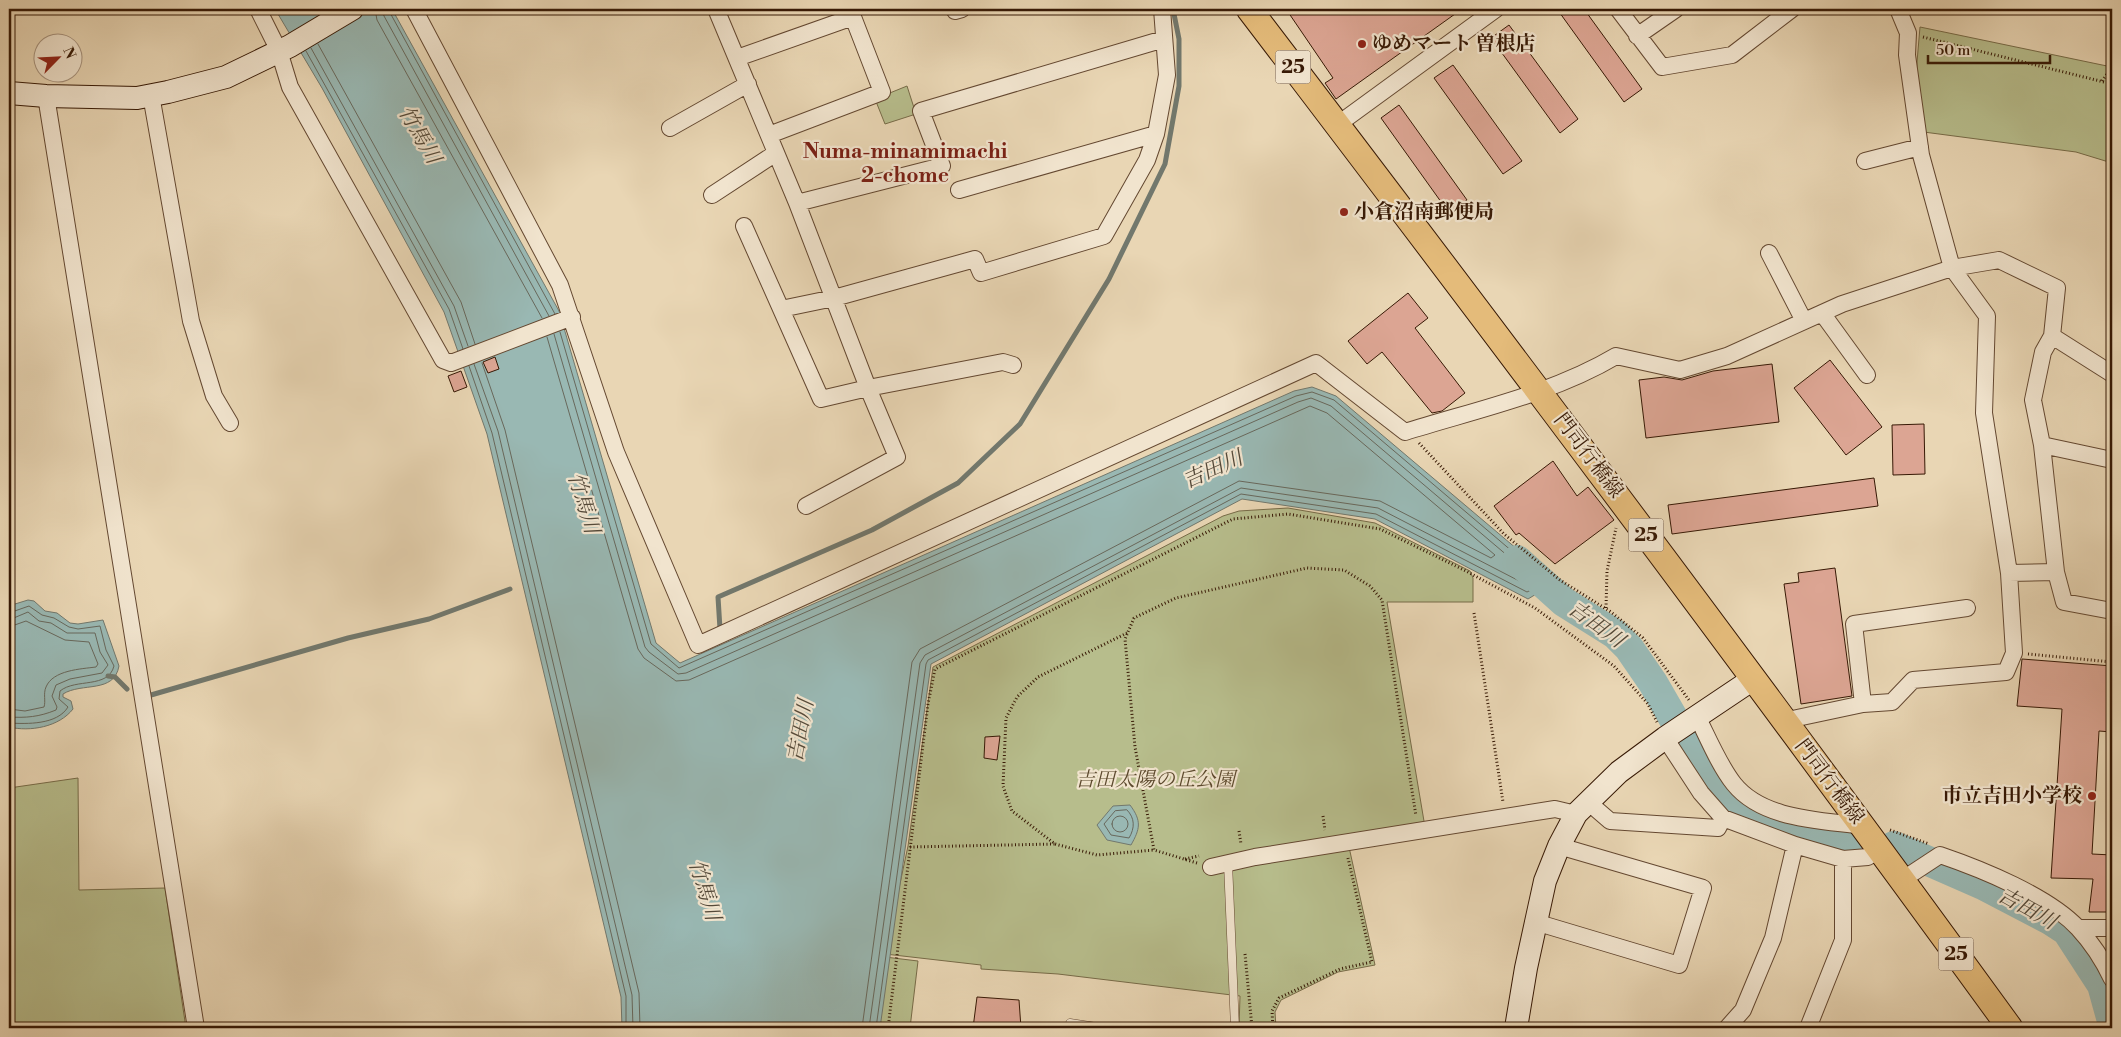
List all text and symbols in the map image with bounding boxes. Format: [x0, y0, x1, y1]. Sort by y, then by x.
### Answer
north arrow [32, 32, 82, 82]
place label: ゆめマート 曽根店 [1372, 32, 1535, 57]
scale bar [1928, 32, 2051, 64]
marker: ゆめマート 曽根店 [1356, 38, 1368, 50]
text: 50 m [1936, 41, 1970, 60]
text: N [58, 44, 79, 62]
road number: 25 [1276, 51, 1310, 84]
water label: 竹馬川 [392, 101, 447, 171]
district label: Numa-minamimachi 2-chome [803, 139, 1008, 189]
place label: 小倉沼南郵便局 [1354, 200, 1494, 225]
marker: 小倉沼南郵便局 [1338, 206, 1350, 218]
street label: 門司行橋線 [1548, 409, 1628, 503]
water label: 吉田川 [1179, 444, 1249, 495]
water label: 竹馬川 [561, 469, 605, 539]
road number: 25 [1628, 518, 1664, 552]
water label: 吉田川 [1563, 596, 1631, 655]
water label: 吉田川 [782, 696, 820, 764]
street label: 門司行橋線 [1789, 735, 1869, 829]
park label: 吉田太陽の丘公園 [1075, 768, 1238, 793]
place label: 市立吉田小学校 [1942, 784, 2082, 809]
marker: 市立吉田小学校 [2086, 790, 2098, 802]
water label: 竹馬川 [682, 856, 726, 926]
water label: 吉田川 [1993, 882, 2063, 937]
road number: 25 [1938, 938, 1974, 971]

